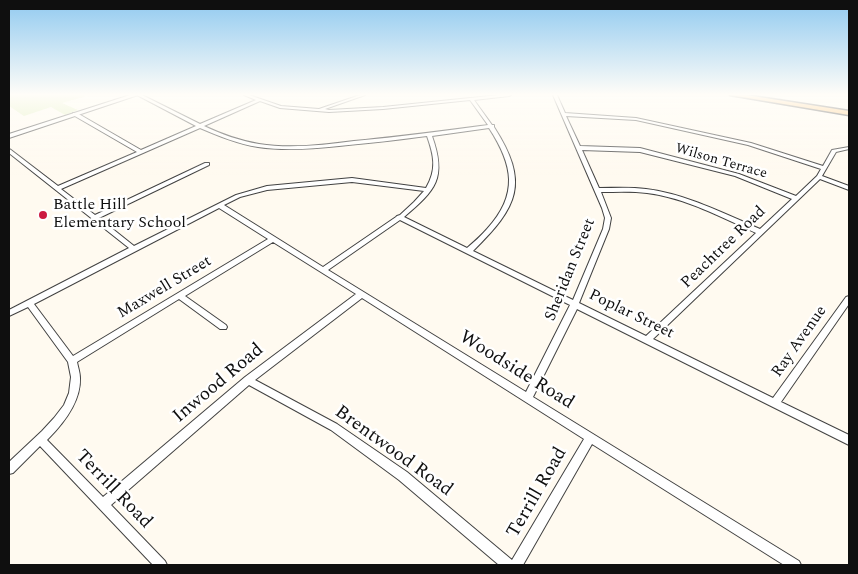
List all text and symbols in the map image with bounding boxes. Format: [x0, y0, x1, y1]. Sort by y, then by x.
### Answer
street label: Wilson Terrace [673, 141, 769, 183]
place label: Battle Hill Elementary School [53, 196, 186, 234]
street label: Peachtree Road [678, 203, 770, 293]
marker: Battle Hill Elementary School [37, 209, 49, 221]
street label: Sheridan Street [542, 216, 600, 324]
street label: Maxwell Street [115, 252, 215, 324]
street label: Poplar Street [585, 286, 677, 344]
street label: Ray Avenue [768, 303, 832, 381]
street label: Woodside Road [454, 327, 578, 415]
street label: Inwood Road [169, 339, 269, 429]
street label: Brentwood Road [330, 402, 456, 502]
street label: Terrill Road [503, 444, 573, 542]
street label: Terrill Road [70, 446, 156, 534]

